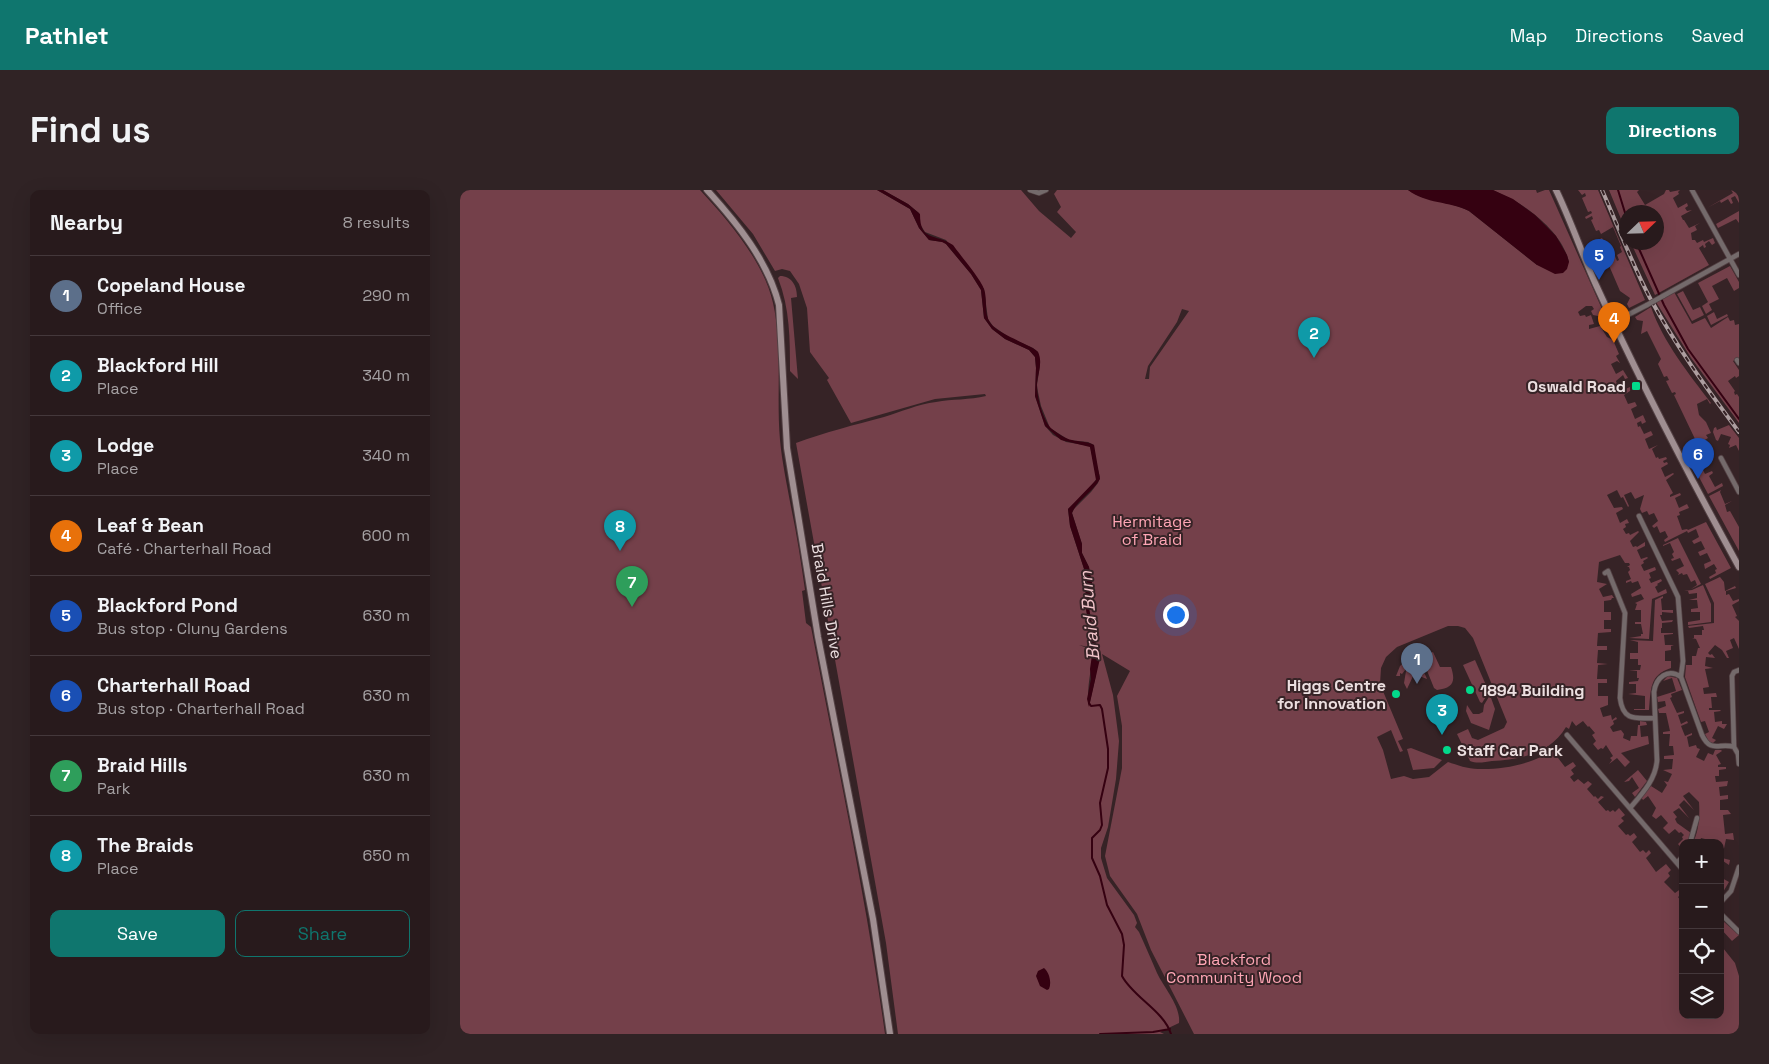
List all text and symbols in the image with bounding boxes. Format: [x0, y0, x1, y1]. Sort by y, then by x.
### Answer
text: Pathlet [25, 20, 109, 51]
text: Map [1510, 24, 1547, 47]
text: Directions [1575, 24, 1664, 47]
text: Saved [1692, 24, 1744, 47]
button: Directions [1606, 107, 1739, 154]
text: Find us [30, 108, 151, 152]
north arrow [1619, 205, 1664, 250]
text: Nearby [50, 209, 123, 236]
text: 8 results [343, 212, 410, 233]
pin: 5 [1583, 239, 1615, 280]
text: Copeland House [97, 273, 245, 298]
text: 1 [62, 285, 70, 306]
text: 290 m [362, 285, 410, 306]
text: Office [97, 298, 143, 319]
pin: 4 [1598, 302, 1630, 343]
pin: 2 [1298, 317, 1330, 358]
text: Blackford Hill [97, 353, 219, 378]
text: 2 [61, 365, 71, 386]
text: 340 m [362, 365, 410, 386]
place label: Oswald Road [1527, 376, 1626, 397]
text: Place [97, 378, 139, 399]
marker: Oswald Road [1630, 380, 1642, 392]
text: Lodge [97, 433, 154, 458]
pin: 6 [1682, 438, 1714, 479]
text: 3 [61, 445, 71, 466]
text: 340 m [362, 445, 410, 466]
text: Place [97, 458, 139, 479]
pin: 8 [604, 510, 636, 551]
park label: Hermitage of Braid [1112, 511, 1192, 550]
text: Leaf & Bean [97, 513, 204, 538]
text: 4 [61, 525, 71, 546]
text: 600 m [362, 525, 410, 546]
text: Café · Charterhall Road [97, 538, 271, 559]
street label: Braid Hills Drive [806, 542, 848, 660]
pin: 7 [616, 566, 648, 607]
water label: Braid Burn [1074, 569, 1104, 662]
text: Blackford Pond [97, 593, 238, 618]
your location [1163, 602, 1189, 628]
text: 5 [61, 605, 71, 626]
text: 630 m [362, 605, 410, 626]
text: Bus stop · Cluny Gardens [97, 618, 288, 639]
pin: 1 [1401, 643, 1433, 684]
text: Charterhall Road [97, 673, 250, 698]
place label: Higgs Centre for Innovation [1277, 675, 1386, 714]
place label: 1894 Building [1480, 680, 1584, 701]
marker: 1894 Building [1464, 684, 1476, 696]
text: 6 [61, 685, 71, 706]
text: 630 m [362, 685, 410, 706]
marker: Higgs Centre for Innovation [1390, 688, 1402, 700]
pin: 3 [1426, 694, 1458, 735]
text: Bus stop · Charterhall Road [97, 698, 305, 719]
place label: Staff Car Park [1457, 740, 1563, 761]
marker: Staff Car Park [1441, 744, 1453, 756]
text: Braid Hills [97, 753, 187, 778]
text: 7 [62, 765, 70, 786]
text: 630 m [362, 765, 410, 786]
text: Park [97, 778, 130, 799]
text: The Braids [97, 833, 194, 858]
map controls [1679, 839, 1724, 1019]
button: + [1679, 839, 1724, 884]
text: 8 [61, 845, 71, 866]
text: 650 m [362, 845, 410, 866]
text: Place [97, 858, 139, 879]
button: − [1679, 884, 1724, 929]
button: Save [50, 910, 225, 957]
button: Share [235, 910, 410, 957]
button: locate [1679, 929, 1724, 974]
park label: Blackford Community Wood [1166, 949, 1302, 988]
button: layers [1679, 974, 1724, 1019]

